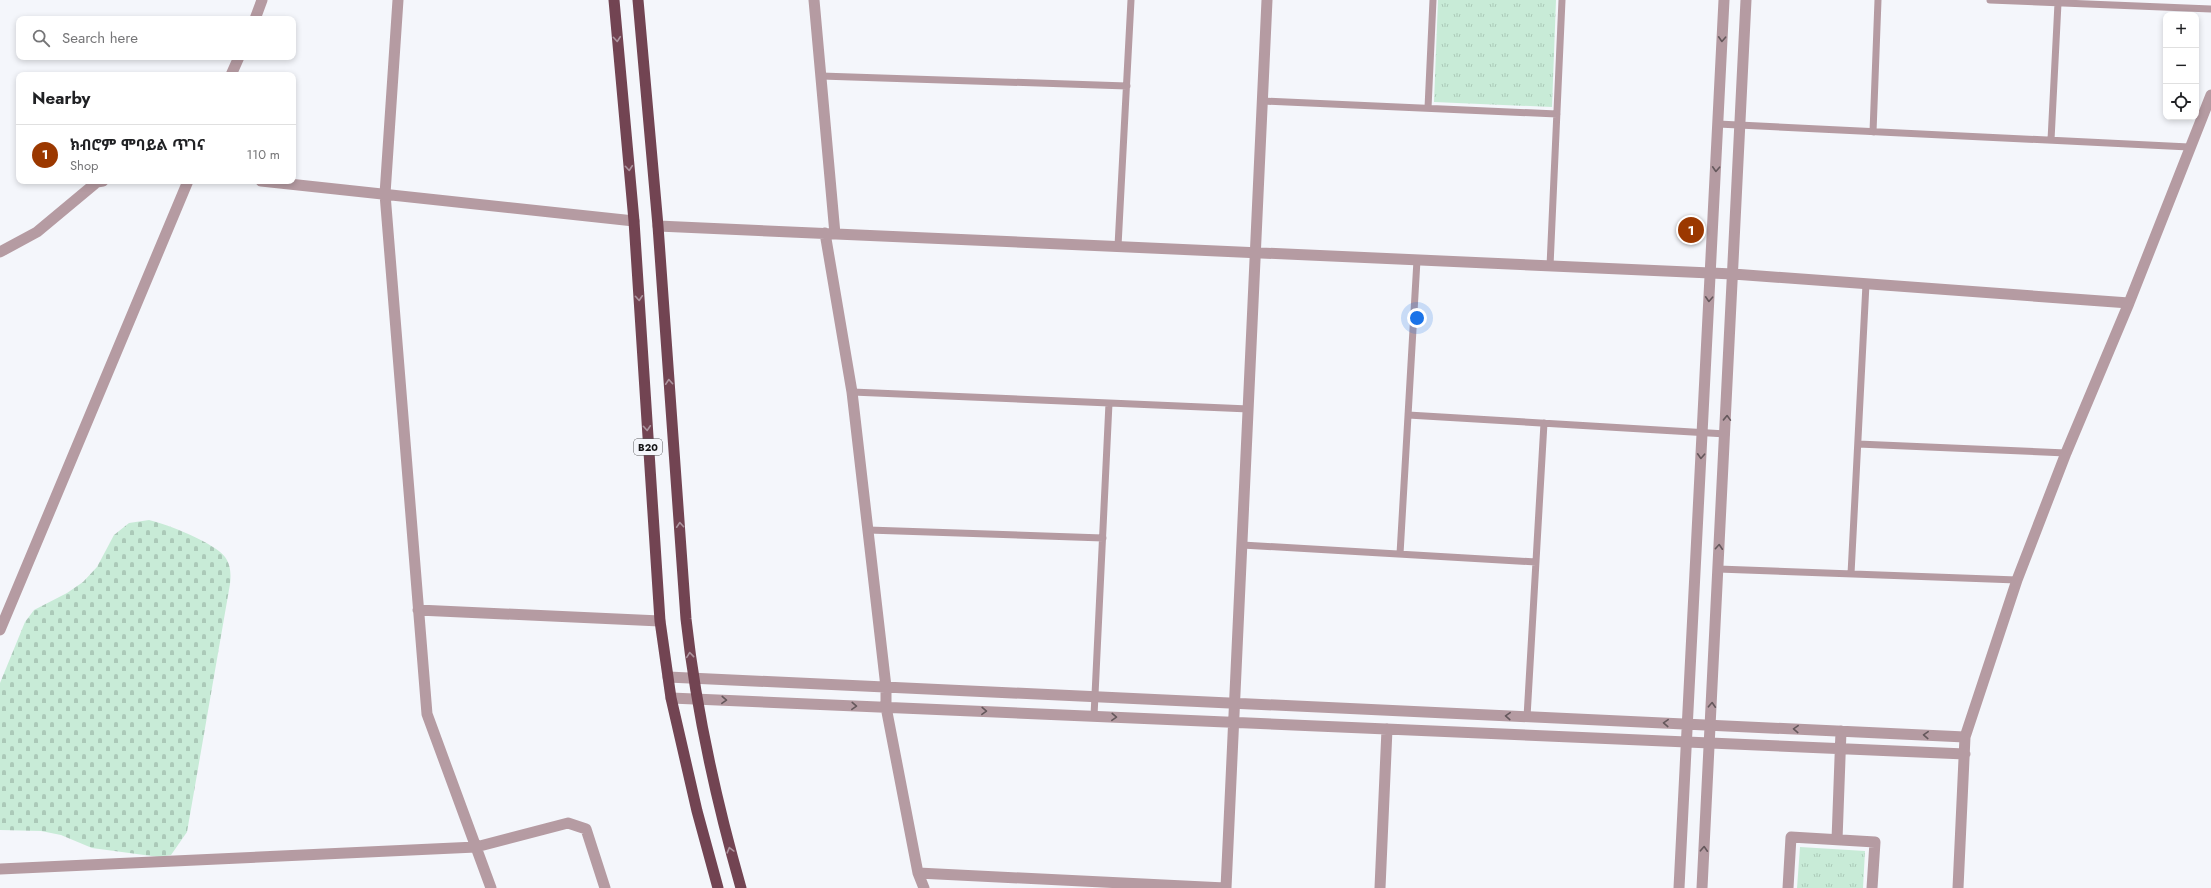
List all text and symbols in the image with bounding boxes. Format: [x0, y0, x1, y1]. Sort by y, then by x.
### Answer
map controls [2163, 12, 2199, 120]
button: + [2163, 12, 2199, 48]
search box [16, 16, 296, 60]
icon: search [30, 27, 52, 49]
text: Search here [62, 27, 138, 49]
one-way arrow [613, 36, 622, 42]
one-way arrow [1718, 36, 1727, 42]
button: − [2163, 48, 2199, 84]
button: locate [2163, 84, 2199, 120]
text: Nearby [32, 86, 90, 110]
text: ክብሮም ሞባይል ጥገና [70, 134, 205, 156]
text: 1 [42, 145, 48, 164]
text: 110 m [246, 145, 280, 164]
text: Shop [70, 156, 98, 175]
one-way arrow [624, 165, 633, 171]
one-way arrow [1711, 166, 1720, 172]
pin: 1 [1678, 215, 1704, 245]
one-way arrow [634, 295, 643, 301]
one-way arrow [1705, 296, 1713, 302]
your location [1407, 308, 1427, 328]
one-way arrow [665, 379, 674, 385]
one-way arrow [1723, 415, 1731, 421]
one-way arrow [643, 425, 651, 431]
road number: B20 [634, 439, 662, 455]
one-way arrow [1697, 453, 1706, 459]
one-way arrow [675, 522, 684, 528]
one-way arrow [1715, 544, 1724, 550]
one-way arrow [686, 652, 695, 658]
one-way arrow [721, 696, 727, 704]
one-way arrow [851, 701, 857, 710]
one-way arrow [1707, 702, 1716, 708]
one-way arrow [981, 707, 987, 716]
one-way arrow [1505, 711, 1511, 720]
one-way arrow [1111, 713, 1117, 721]
one-way arrow [1663, 719, 1669, 727]
one-way arrow [1793, 725, 1799, 733]
one-way arrow [1923, 731, 1929, 739]
one-way arrow [1700, 846, 1709, 852]
one-way arrow [727, 847, 735, 854]

